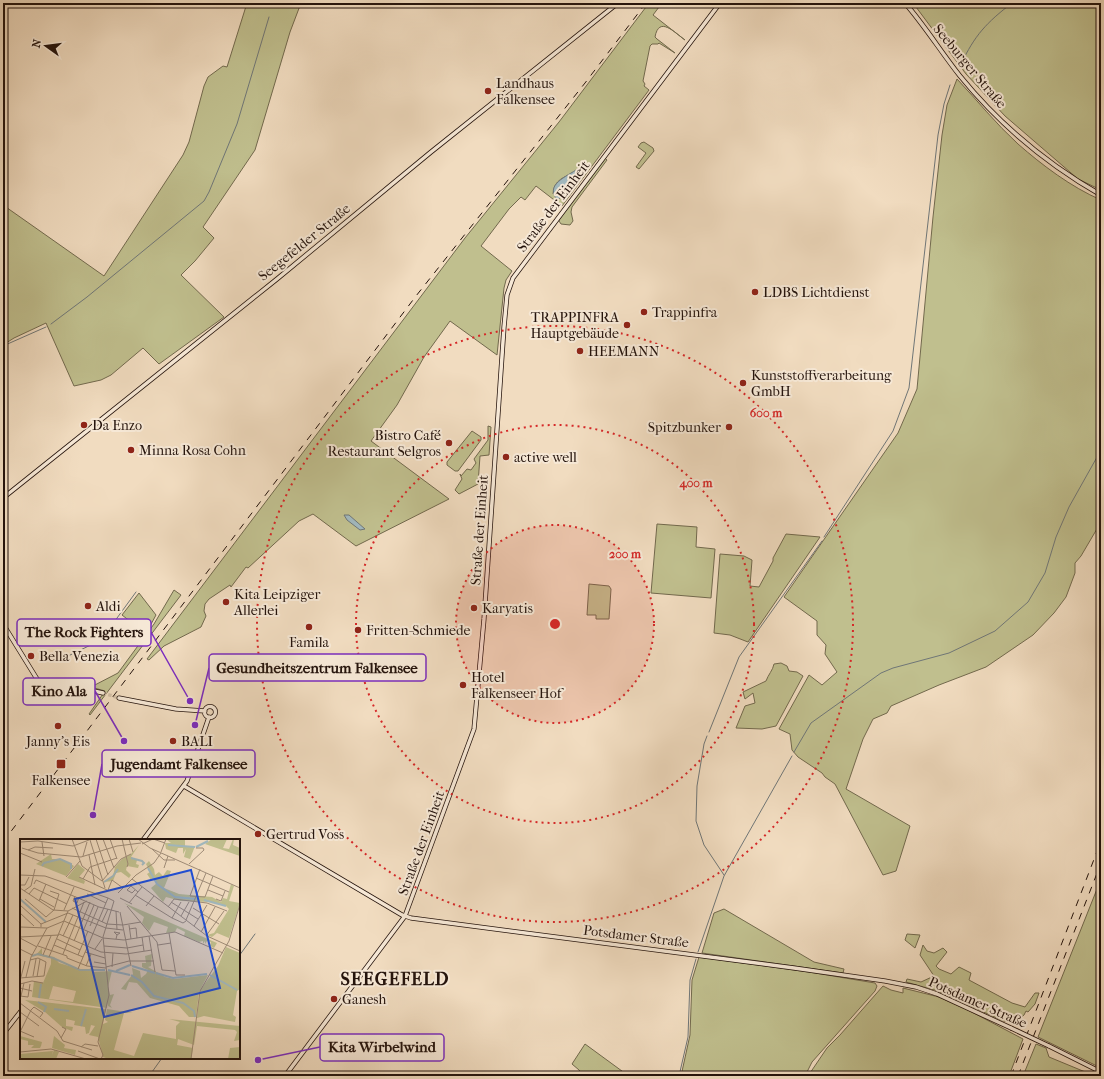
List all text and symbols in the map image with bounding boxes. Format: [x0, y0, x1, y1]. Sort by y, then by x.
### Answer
street label: Seeburger Straße [929, 21, 1010, 112]
north arrow [26, 26, 66, 66]
text: N [29, 37, 44, 49]
place label: Landhaus Falkensee [496, 75, 555, 108]
marker: Landhaus Falkensee [483, 86, 493, 96]
street label: Straße der Einheit [513, 157, 593, 255]
street label: Seegefelder Straße [255, 200, 354, 285]
place label: LDBS Lichtdienst [763, 284, 869, 301]
marker: LDBS Lichtdienst [750, 287, 760, 297]
place label: Trappinfra [652, 304, 718, 321]
marker: Trappinfra [639, 307, 649, 317]
place label: TRAPPINFRA Hauptgebäude [530, 309, 620, 342]
marker: TRAPPINFRA Hauptgebäude [622, 320, 632, 330]
place label: HEEMANN [588, 343, 660, 360]
marker: HEEMANN [575, 346, 585, 356]
place label: Kunststoffverarbeitung GmbH [751, 367, 892, 400]
marker: Kunststoffverarbeitung GmbH [738, 378, 748, 388]
text: 600 m [750, 406, 783, 420]
place label: Da Enzo [92, 417, 142, 434]
place label: Spitzbunker [648, 419, 721, 436]
marker: Da Enzo [79, 420, 89, 430]
marker: Spitzbunker [724, 422, 734, 432]
place label: Bistro Café Restaurant Selgros [328, 427, 441, 460]
marker: Bistro Café Restaurant Selgros [444, 438, 454, 448]
place label: Minna Rosa Cohn [139, 442, 246, 459]
marker: Minna Rosa Cohn [126, 445, 136, 455]
place label: active well [514, 449, 577, 466]
marker: active well [501, 452, 511, 462]
street label: Straße der Einheit [467, 474, 492, 586]
text: 400 m [679, 476, 713, 491]
text: 200 m [609, 547, 642, 561]
place label: Kita Leipziger Allerlei [233, 586, 321, 619]
marker: Kita Leipziger Allerlei [221, 597, 231, 607]
place label: Aldi [95, 598, 121, 615]
place label: Karyatis [482, 600, 533, 617]
marker: Aldi [83, 601, 93, 611]
marker: Karyatis [469, 603, 479, 613]
centre of rings [548, 617, 562, 631]
callout: The Rock Fighters [17, 619, 151, 646]
marker: Famila [304, 622, 314, 632]
place label: Fritten-Schmiede [366, 622, 471, 639]
text: The Rock Fighters [24, 623, 144, 641]
marker: Fritten-Schmiede [353, 625, 363, 635]
place label: Famila [289, 634, 330, 651]
place label: Bella Venezia [39, 648, 120, 665]
marker: Bella Venezia [26, 651, 36, 661]
callout: Gesundheitszentrum Falkensee [209, 654, 426, 681]
text: Gesundheitszentrum Falkensee [216, 659, 418, 677]
place label: Hotel Falkenseer Hof [471, 669, 565, 702]
callout: Kino Ala [23, 678, 95, 705]
marker: Hotel Falkenseer Hof [458, 680, 468, 690]
text: Kino Ala [31, 682, 88, 700]
marker: Janny's Eis [53, 721, 63, 731]
place label: Janny's Eis [25, 733, 90, 750]
place label: BALI [181, 733, 214, 750]
marker: BALI [168, 736, 178, 746]
callout: Jugendamt Falkensee [102, 750, 255, 777]
text: Jugendamt Falkensee [108, 755, 248, 773]
marker: Falkensee [55, 758, 67, 770]
place label: Falkensee [32, 772, 90, 789]
street label: Straße der Einheit [395, 788, 448, 898]
place label: Gertrud Voss [266, 826, 344, 843]
marker: Gertrud Voss [253, 829, 263, 839]
inset map [20, 839, 240, 1059]
street label: Potsdamer Straße [582, 922, 690, 951]
district label: SEEGEFELD [340, 969, 450, 990]
street label: Potsdamer Straße [926, 973, 1030, 1032]
place label: Ganesh [342, 991, 386, 1008]
marker: Ganesh [329, 994, 339, 1004]
callout: Kita Wirbelwind [320, 1034, 444, 1061]
text: Kita Wirbelwind [328, 1038, 437, 1056]

